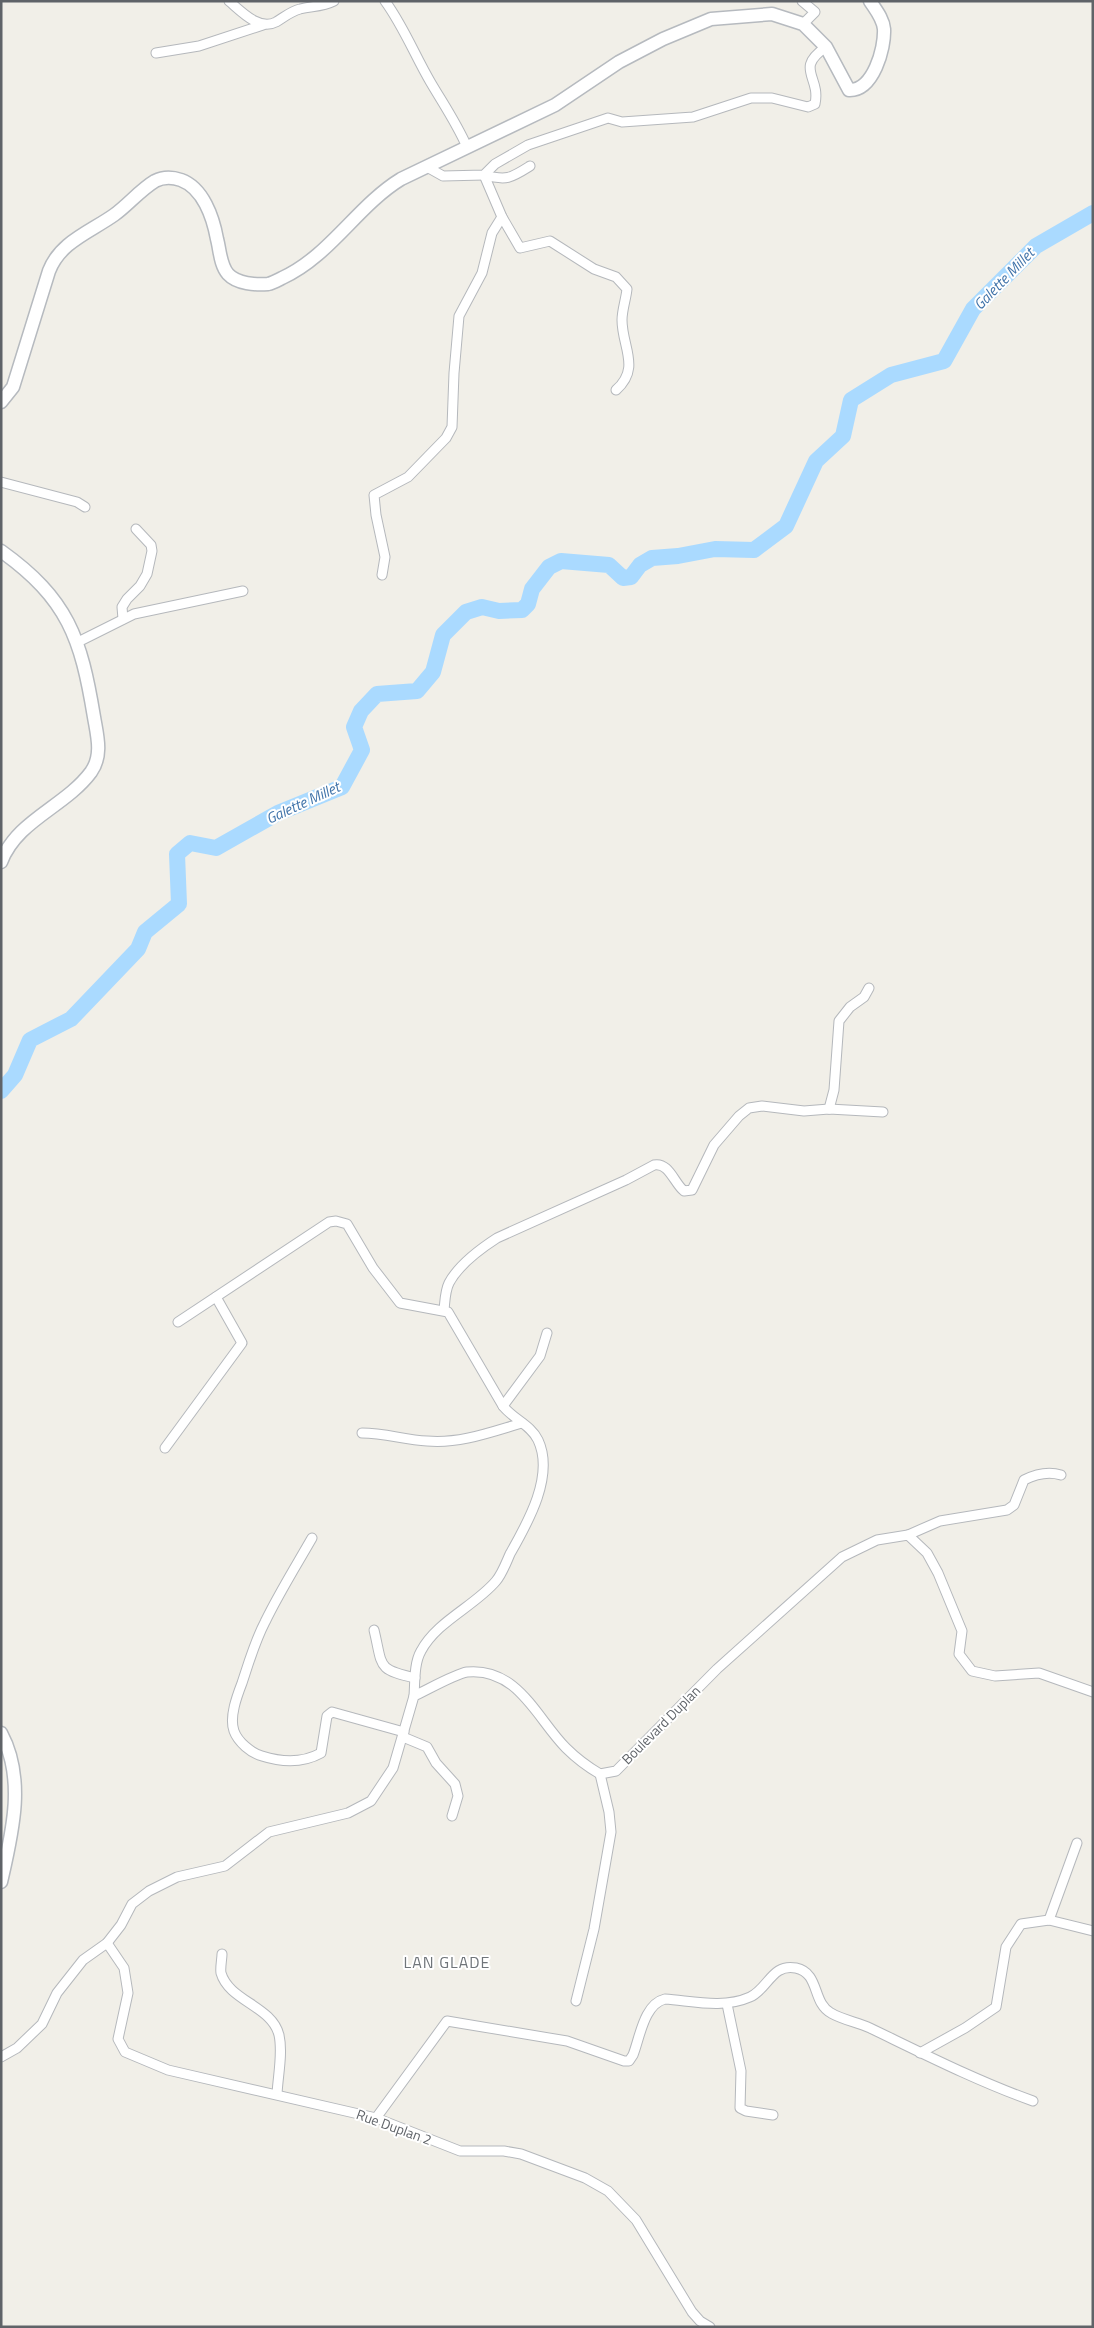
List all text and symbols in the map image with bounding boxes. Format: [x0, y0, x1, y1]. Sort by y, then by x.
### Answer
water label: Galette Millet [968, 241, 1041, 315]
water label: Galette Millet [262, 775, 345, 830]
street label: Boulevard Duplan [616, 1680, 705, 1769]
district label: LAN GLADE [404, 1950, 490, 1974]
street label: Rue Duplan 2 [354, 2103, 435, 2150]

